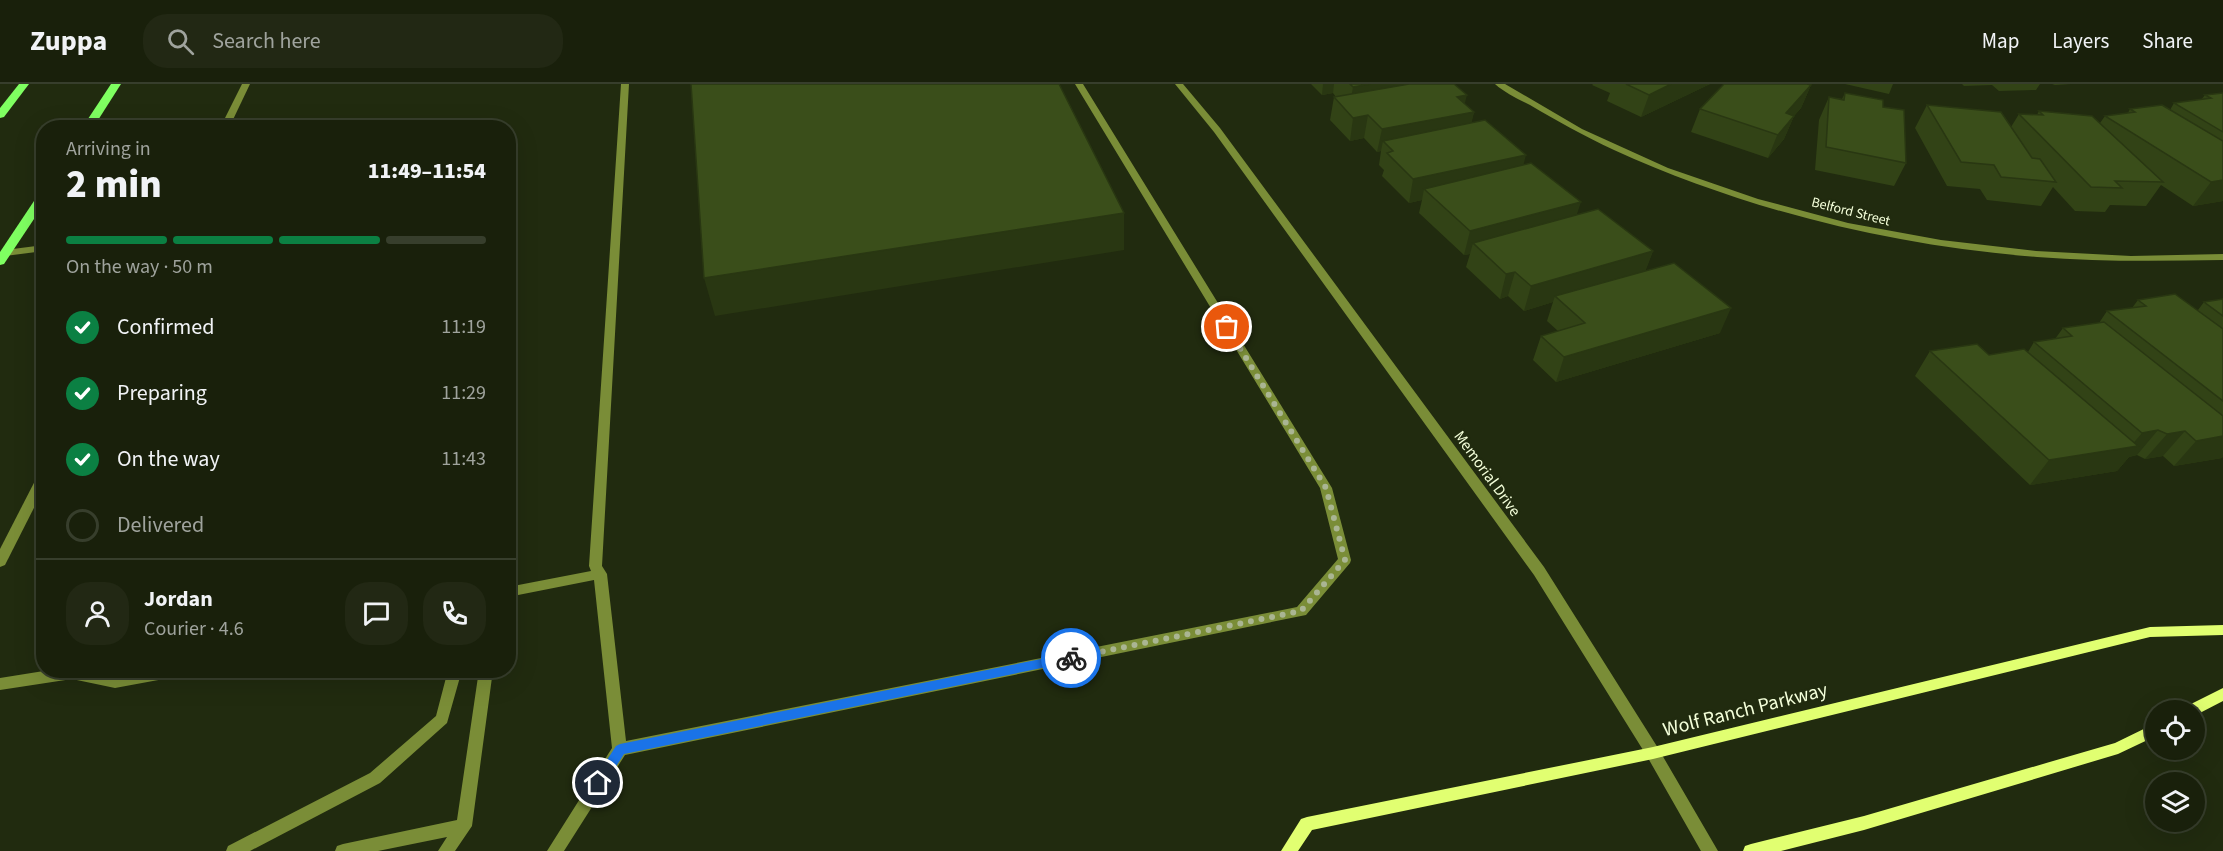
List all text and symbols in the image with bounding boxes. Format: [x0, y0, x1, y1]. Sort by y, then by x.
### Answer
search box [143, 14, 563, 68]
text: Zuppa [30, 21, 107, 61]
icon: search [164, 25, 197, 58]
text: Search here [212, 25, 321, 57]
text: Map [1982, 26, 2019, 56]
text: Layers [2052, 26, 2109, 56]
text: Share [2142, 26, 2193, 56]
text: Arriving in [66, 135, 151, 163]
text: 11:49–11:54 [368, 155, 486, 187]
text: 2 min [66, 157, 162, 213]
street label: Belford Street [1809, 193, 1893, 231]
text: On the way · 50 m [66, 253, 213, 281]
pin [1201, 301, 1252, 352]
icon: bag [1210, 310, 1243, 343]
icon: check [66, 311, 99, 344]
text: Confirmed [117, 311, 214, 343]
text: 11:19 [441, 313, 486, 341]
icon: check [66, 377, 99, 410]
text: Preparing [117, 377, 207, 409]
text: 11:29 [441, 379, 486, 407]
street label: Memorial Drive [1449, 426, 1526, 521]
icon: check [66, 443, 99, 476]
text: On the way [117, 443, 220, 475]
text: 11:43 [441, 445, 486, 473]
text: Delivered [117, 509, 204, 541]
button: person [66, 582, 129, 645]
button: chat [345, 582, 408, 645]
button: phone [423, 582, 486, 645]
text: Jordan [144, 583, 213, 615]
text: Courier · 4.6 [144, 615, 244, 643]
courier [1041, 628, 1101, 688]
icon: bike [1055, 642, 1088, 675]
street label: Wolf Ranch Parkway [1660, 676, 1831, 744]
map controls [2145, 700, 2205, 832]
button: locate [2145, 700, 2205, 760]
pin [572, 757, 623, 808]
icon: home [581, 766, 614, 799]
button: layers [2145, 772, 2205, 832]

